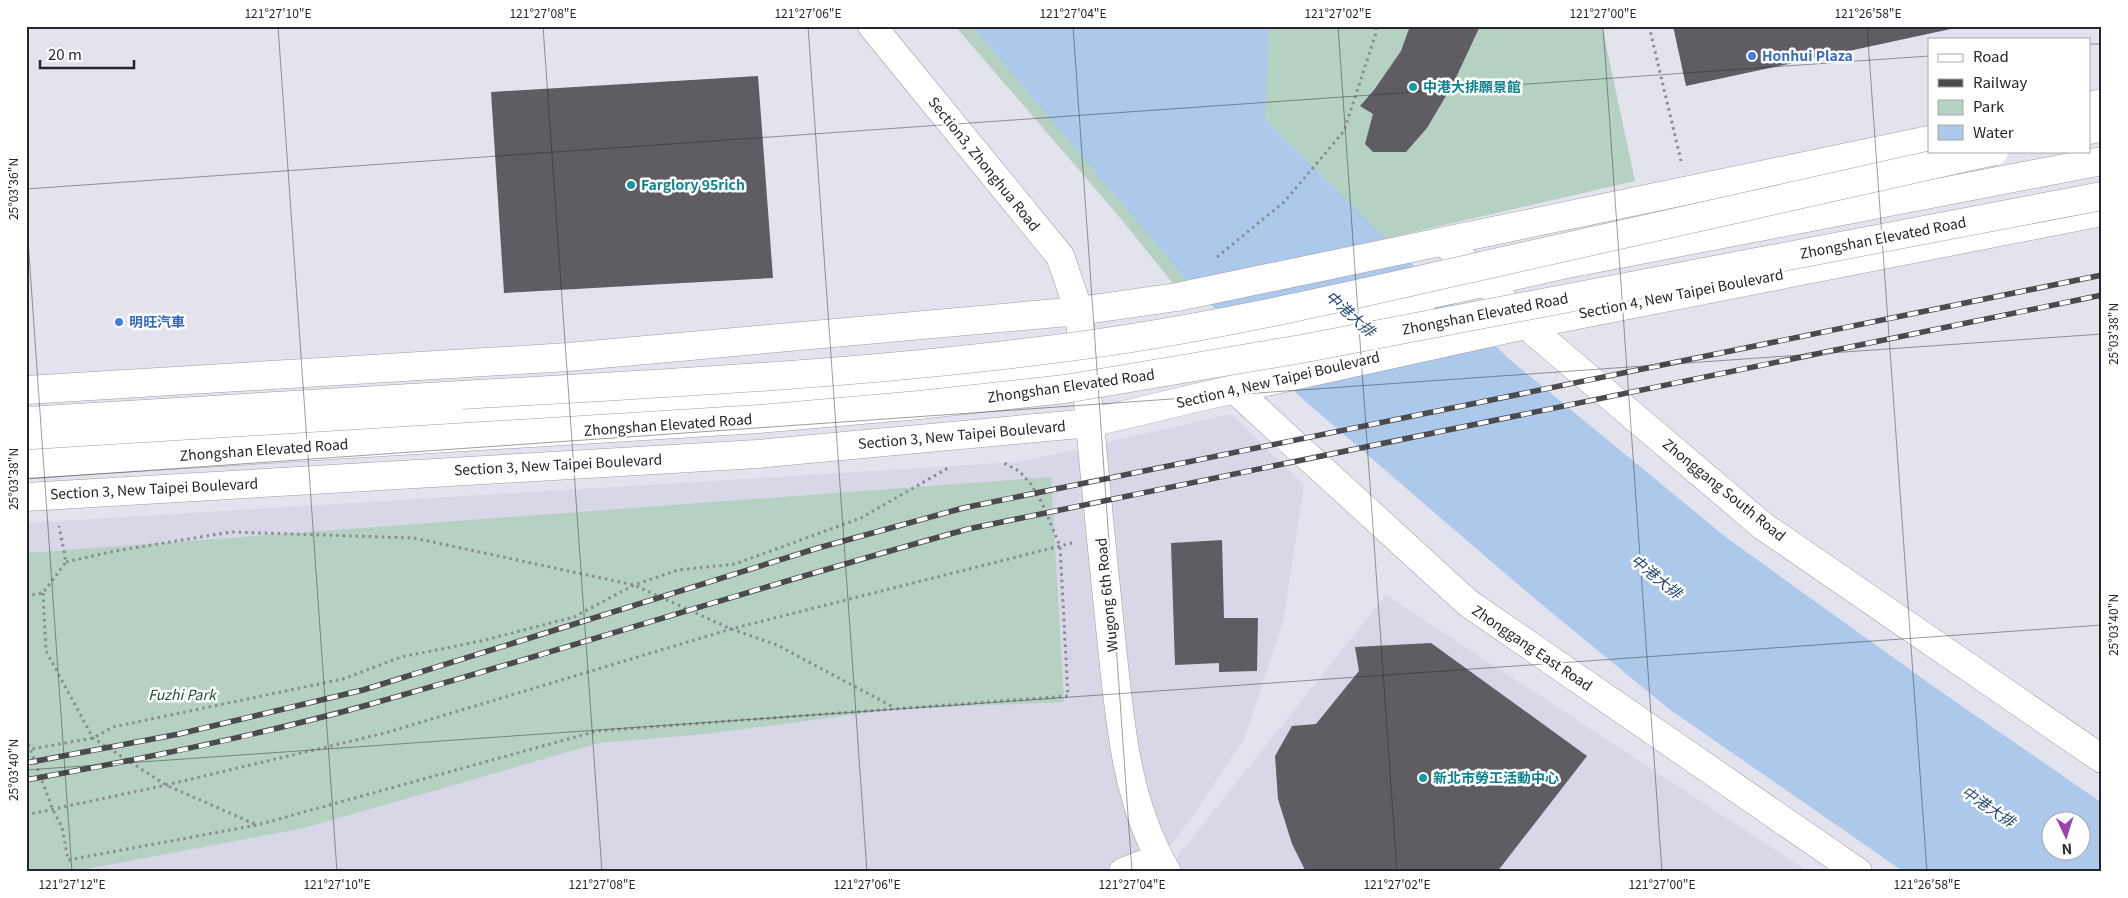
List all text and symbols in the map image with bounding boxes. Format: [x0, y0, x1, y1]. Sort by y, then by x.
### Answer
text: 121°27'10"E [244, 4, 312, 21]
text: 121°27'08"E [509, 4, 577, 21]
text: 121°27'06"E [774, 4, 842, 21]
text: 121°27'04"E [1039, 4, 1107, 21]
text: 121°27'02"E [1304, 4, 1372, 21]
text: 121°27'00"E [1569, 4, 1637, 21]
text: 121°26'58"E [1834, 4, 1902, 21]
scale bar [40, 38, 134, 70]
legend [1928, 38, 2090, 152]
text: 20 m [48, 43, 82, 64]
place label: Honhui Plaza [1762, 45, 1853, 65]
text: Road [1973, 45, 2009, 66]
marker: Honhui Plaza [1746, 50, 1758, 62]
text: Railway [1973, 71, 2028, 92]
place label: 中港大排願景館 [1423, 76, 1521, 96]
marker: 中港大排願景館 [1407, 81, 1419, 93]
street label: Section3, Zhonghua Road [924, 92, 1045, 235]
text: Park [1973, 95, 2005, 116]
text: Water [1973, 121, 2014, 142]
text: 25°03'36"N [4, 158, 21, 220]
place label: Farglory 95rich [641, 174, 745, 194]
marker: Farglory 95rich [625, 179, 637, 191]
street label: Zhongshan Elevated Road [1798, 211, 1968, 263]
street label: Section 4, New Taipei Boulevard [1577, 263, 1785, 323]
water label: 中港大排 [1322, 285, 1382, 342]
street label: Zhongshan Elevated Road [1400, 287, 1570, 339]
text: 25°03'38"N [2104, 303, 2121, 365]
place label: 明旺汽車 [129, 311, 185, 331]
marker: 明旺汽車 [113, 316, 125, 328]
street label: Section 4, New Taipei Boulevard [1174, 346, 1382, 412]
street label: Zhongshan Elevated Road [986, 363, 1156, 407]
street label: Zhongshan Elevated Road [583, 408, 753, 440]
street label: Section 3, New Taipei Boulevard [857, 415, 1067, 453]
street label: Zhongshan Elevated Road [179, 433, 349, 465]
street label: Zhonggang South Road [1659, 433, 1790, 545]
text: 25°03'38"N [4, 448, 21, 510]
street label: Section 3, New Taipei Boulevard [453, 449, 663, 479]
street label: Section 3, New Taipei Boulevard [49, 473, 259, 503]
street label: Wugong 6th Road [1090, 537, 1122, 653]
water label: 中港大排 [1627, 549, 1688, 604]
text: 25°03'40"N [2104, 594, 2121, 656]
street label: Zhonggang East Road [1468, 599, 1597, 695]
park label: Fuzhi Park [148, 684, 218, 704]
text: 25°03'40"N [4, 739, 21, 801]
place label: 新北市勞工活動中心 [1433, 767, 1559, 787]
marker: 新北市勞工活動中心 [1417, 772, 1429, 784]
water label: 中港大排 [1958, 780, 2021, 832]
north arrow [2040, 810, 2090, 860]
text: N [2061, 840, 2073, 860]
text: 121°27'12"E [38, 875, 106, 892]
text: 121°27'10"E [303, 875, 371, 892]
text: 121°27'08"E [568, 875, 636, 892]
text: 121°27'06"E [833, 875, 901, 892]
text: 121°27'04"E [1098, 875, 1166, 892]
text: 121°27'02"E [1363, 875, 1431, 892]
text: 121°27'00"E [1628, 875, 1696, 892]
text: 121°26'58"E [1893, 875, 1961, 892]

